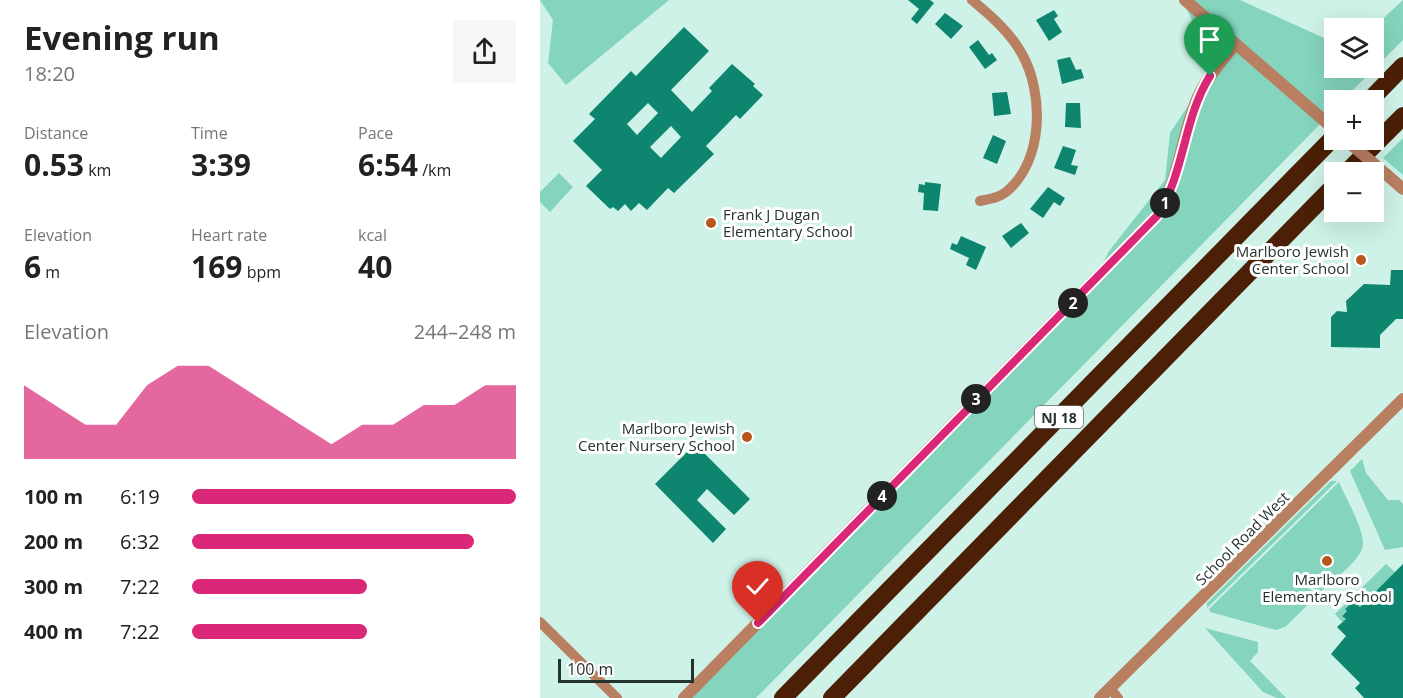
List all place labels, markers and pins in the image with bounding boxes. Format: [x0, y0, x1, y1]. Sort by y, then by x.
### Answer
pin [1184, 14, 1235, 76]
pin: 1 [1150, 188, 1180, 218]
place label: Frank J Dugan Elementary School [723, 204, 853, 241]
marker: Frank J Dugan Elementary School [704, 216, 718, 230]
place label: Marlboro Jewish Center School [1236, 241, 1349, 278]
marker: Marlboro Jewish Center School [1354, 253, 1368, 267]
pin: 2 [1058, 288, 1088, 318]
pin: 3 [961, 384, 991, 414]
place label: Marlboro Jewish Center Nursery School [578, 418, 735, 455]
marker: Marlboro Jewish Center Nursery School [740, 430, 754, 444]
pin: 4 [867, 481, 897, 511]
marker: Marlboro Elementary School [1320, 554, 1334, 568]
pin [732, 561, 783, 623]
place label: Marlboro Elementary School [1262, 569, 1392, 606]

